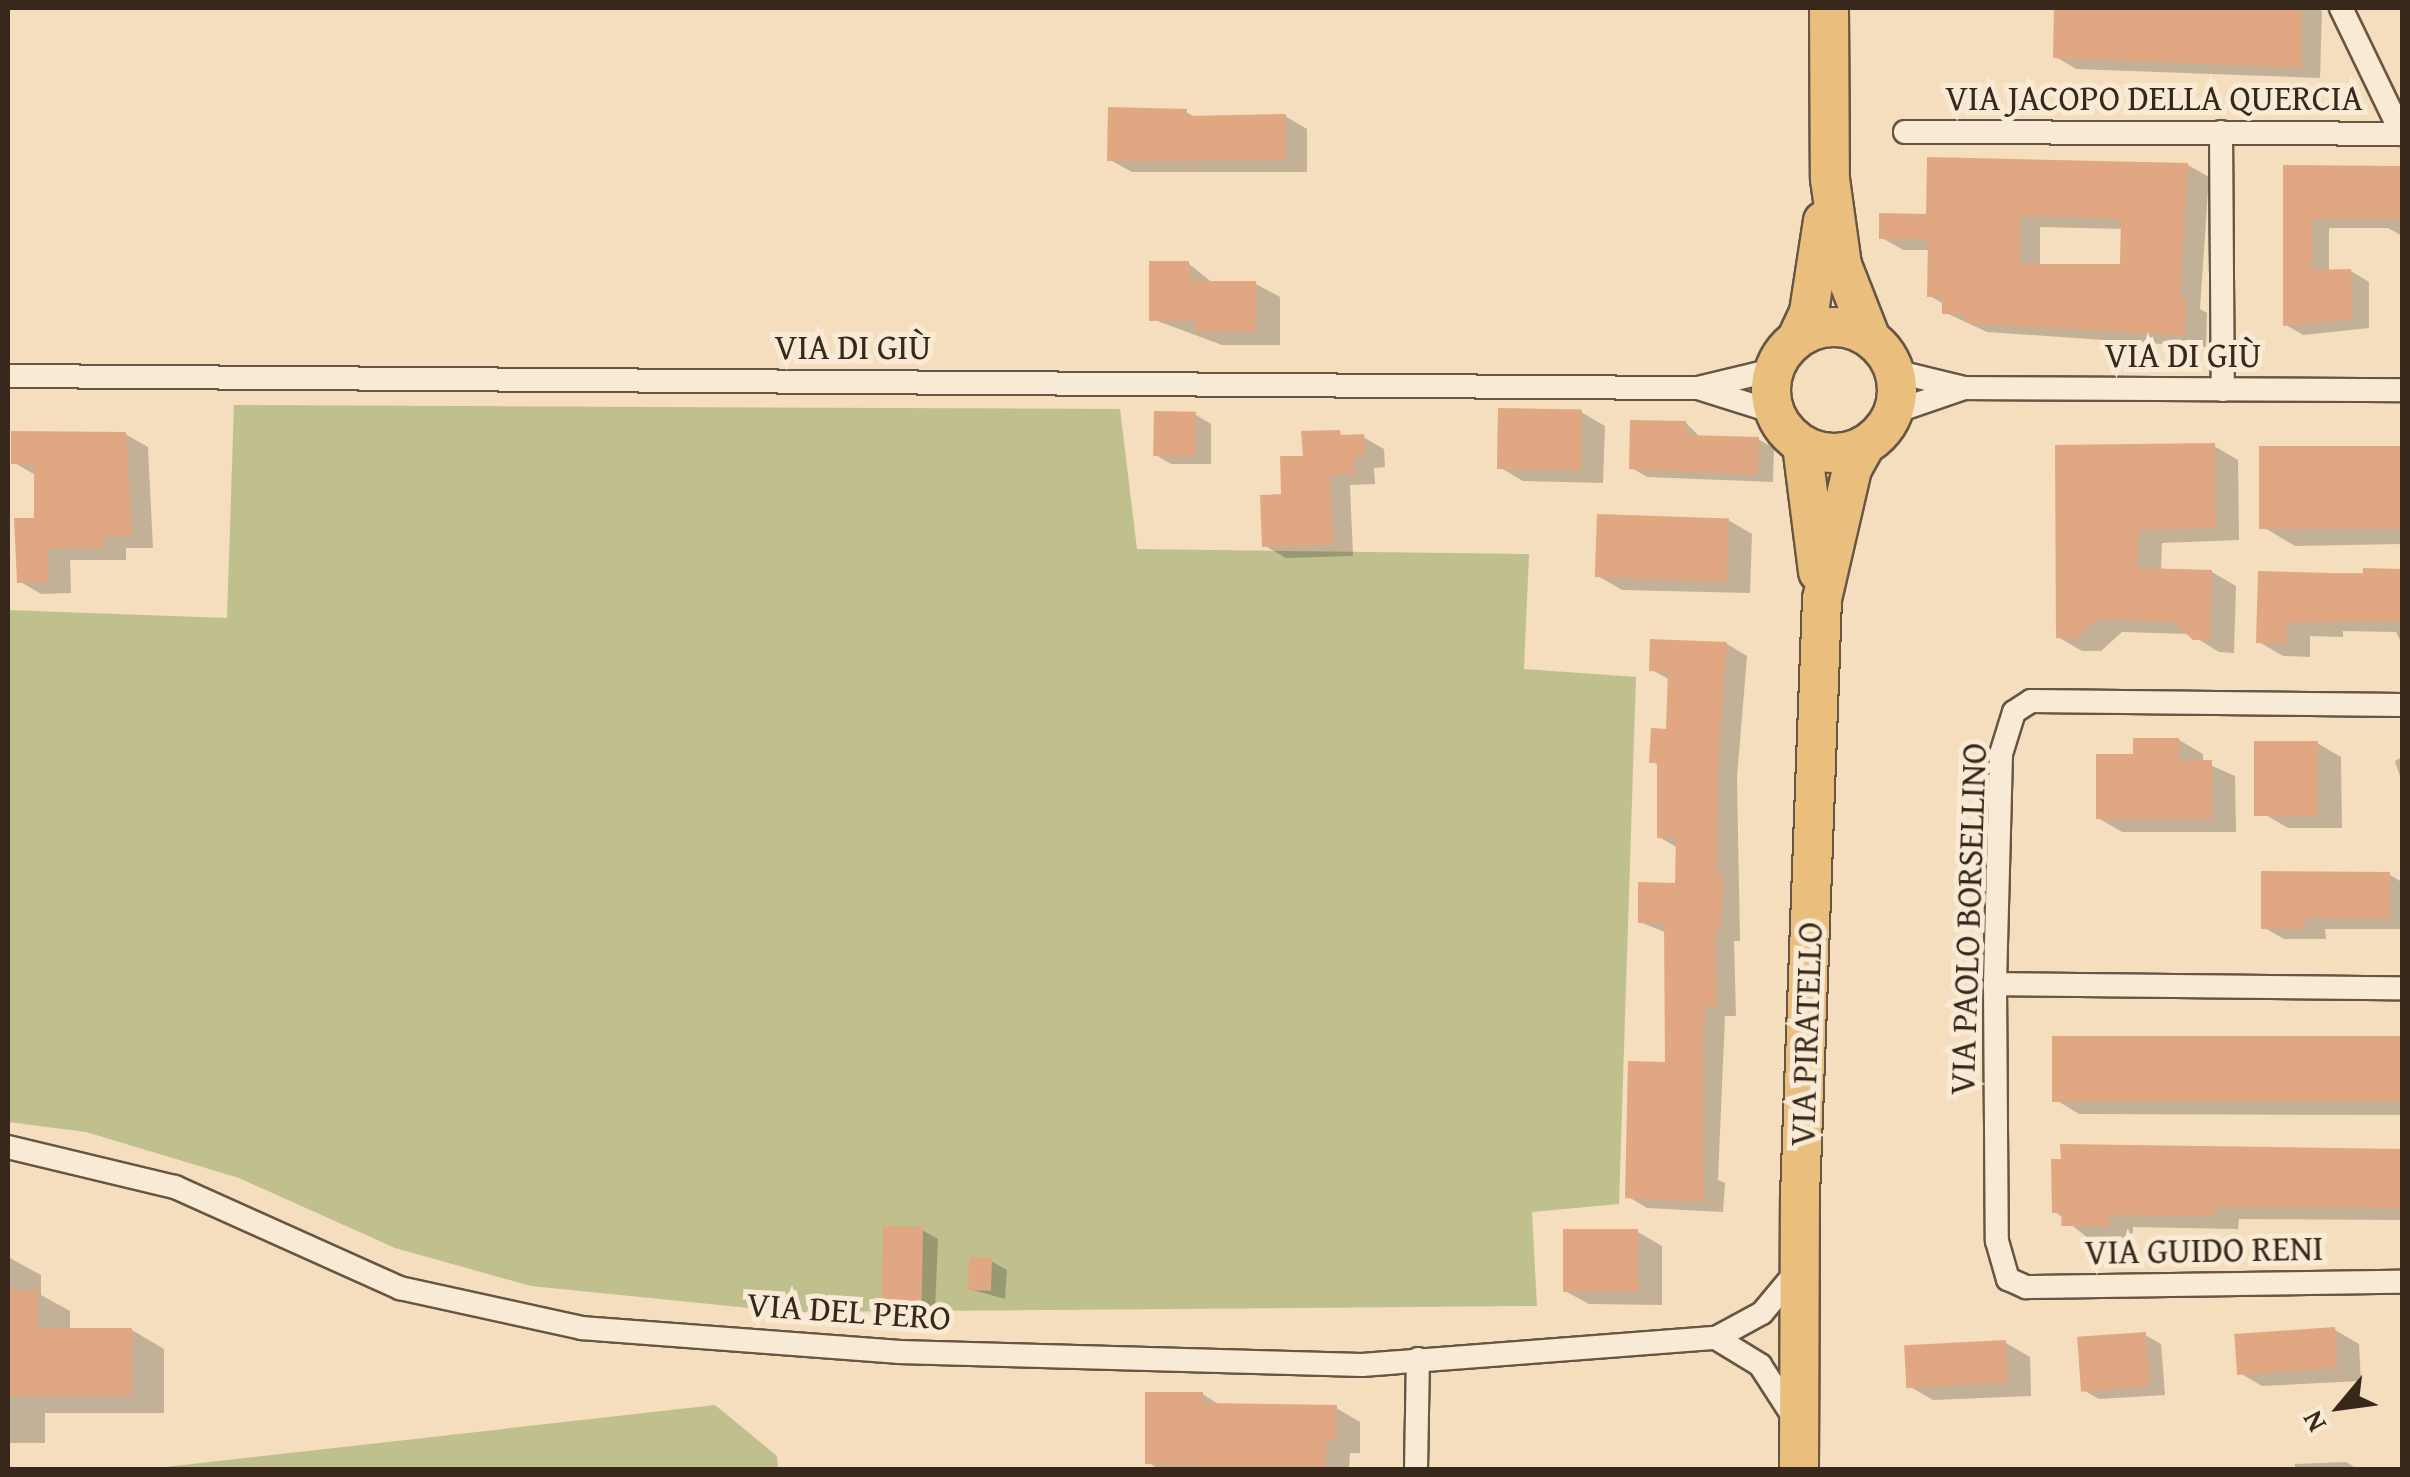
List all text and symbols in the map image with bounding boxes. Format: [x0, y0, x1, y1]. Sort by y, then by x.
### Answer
street label: VIA JACOPO DELLA QUERCIA [1945, 77, 2363, 119]
street label: VIA DI GIÙ [775, 326, 931, 368]
street label: VIA DI GIÙ [2105, 334, 2261, 376]
street label: VIA PAOLO BORSELLINO [1941, 742, 1995, 1096]
street label: VIA PIRATELLO [1781, 921, 1831, 1147]
street label: VIA GUIDO RENI [2084, 1227, 2324, 1273]
street label: VIA DEL PERO [746, 1283, 952, 1339]
north arrow [2290, 1357, 2390, 1457]
text: N [2291, 1404, 2336, 1440]

